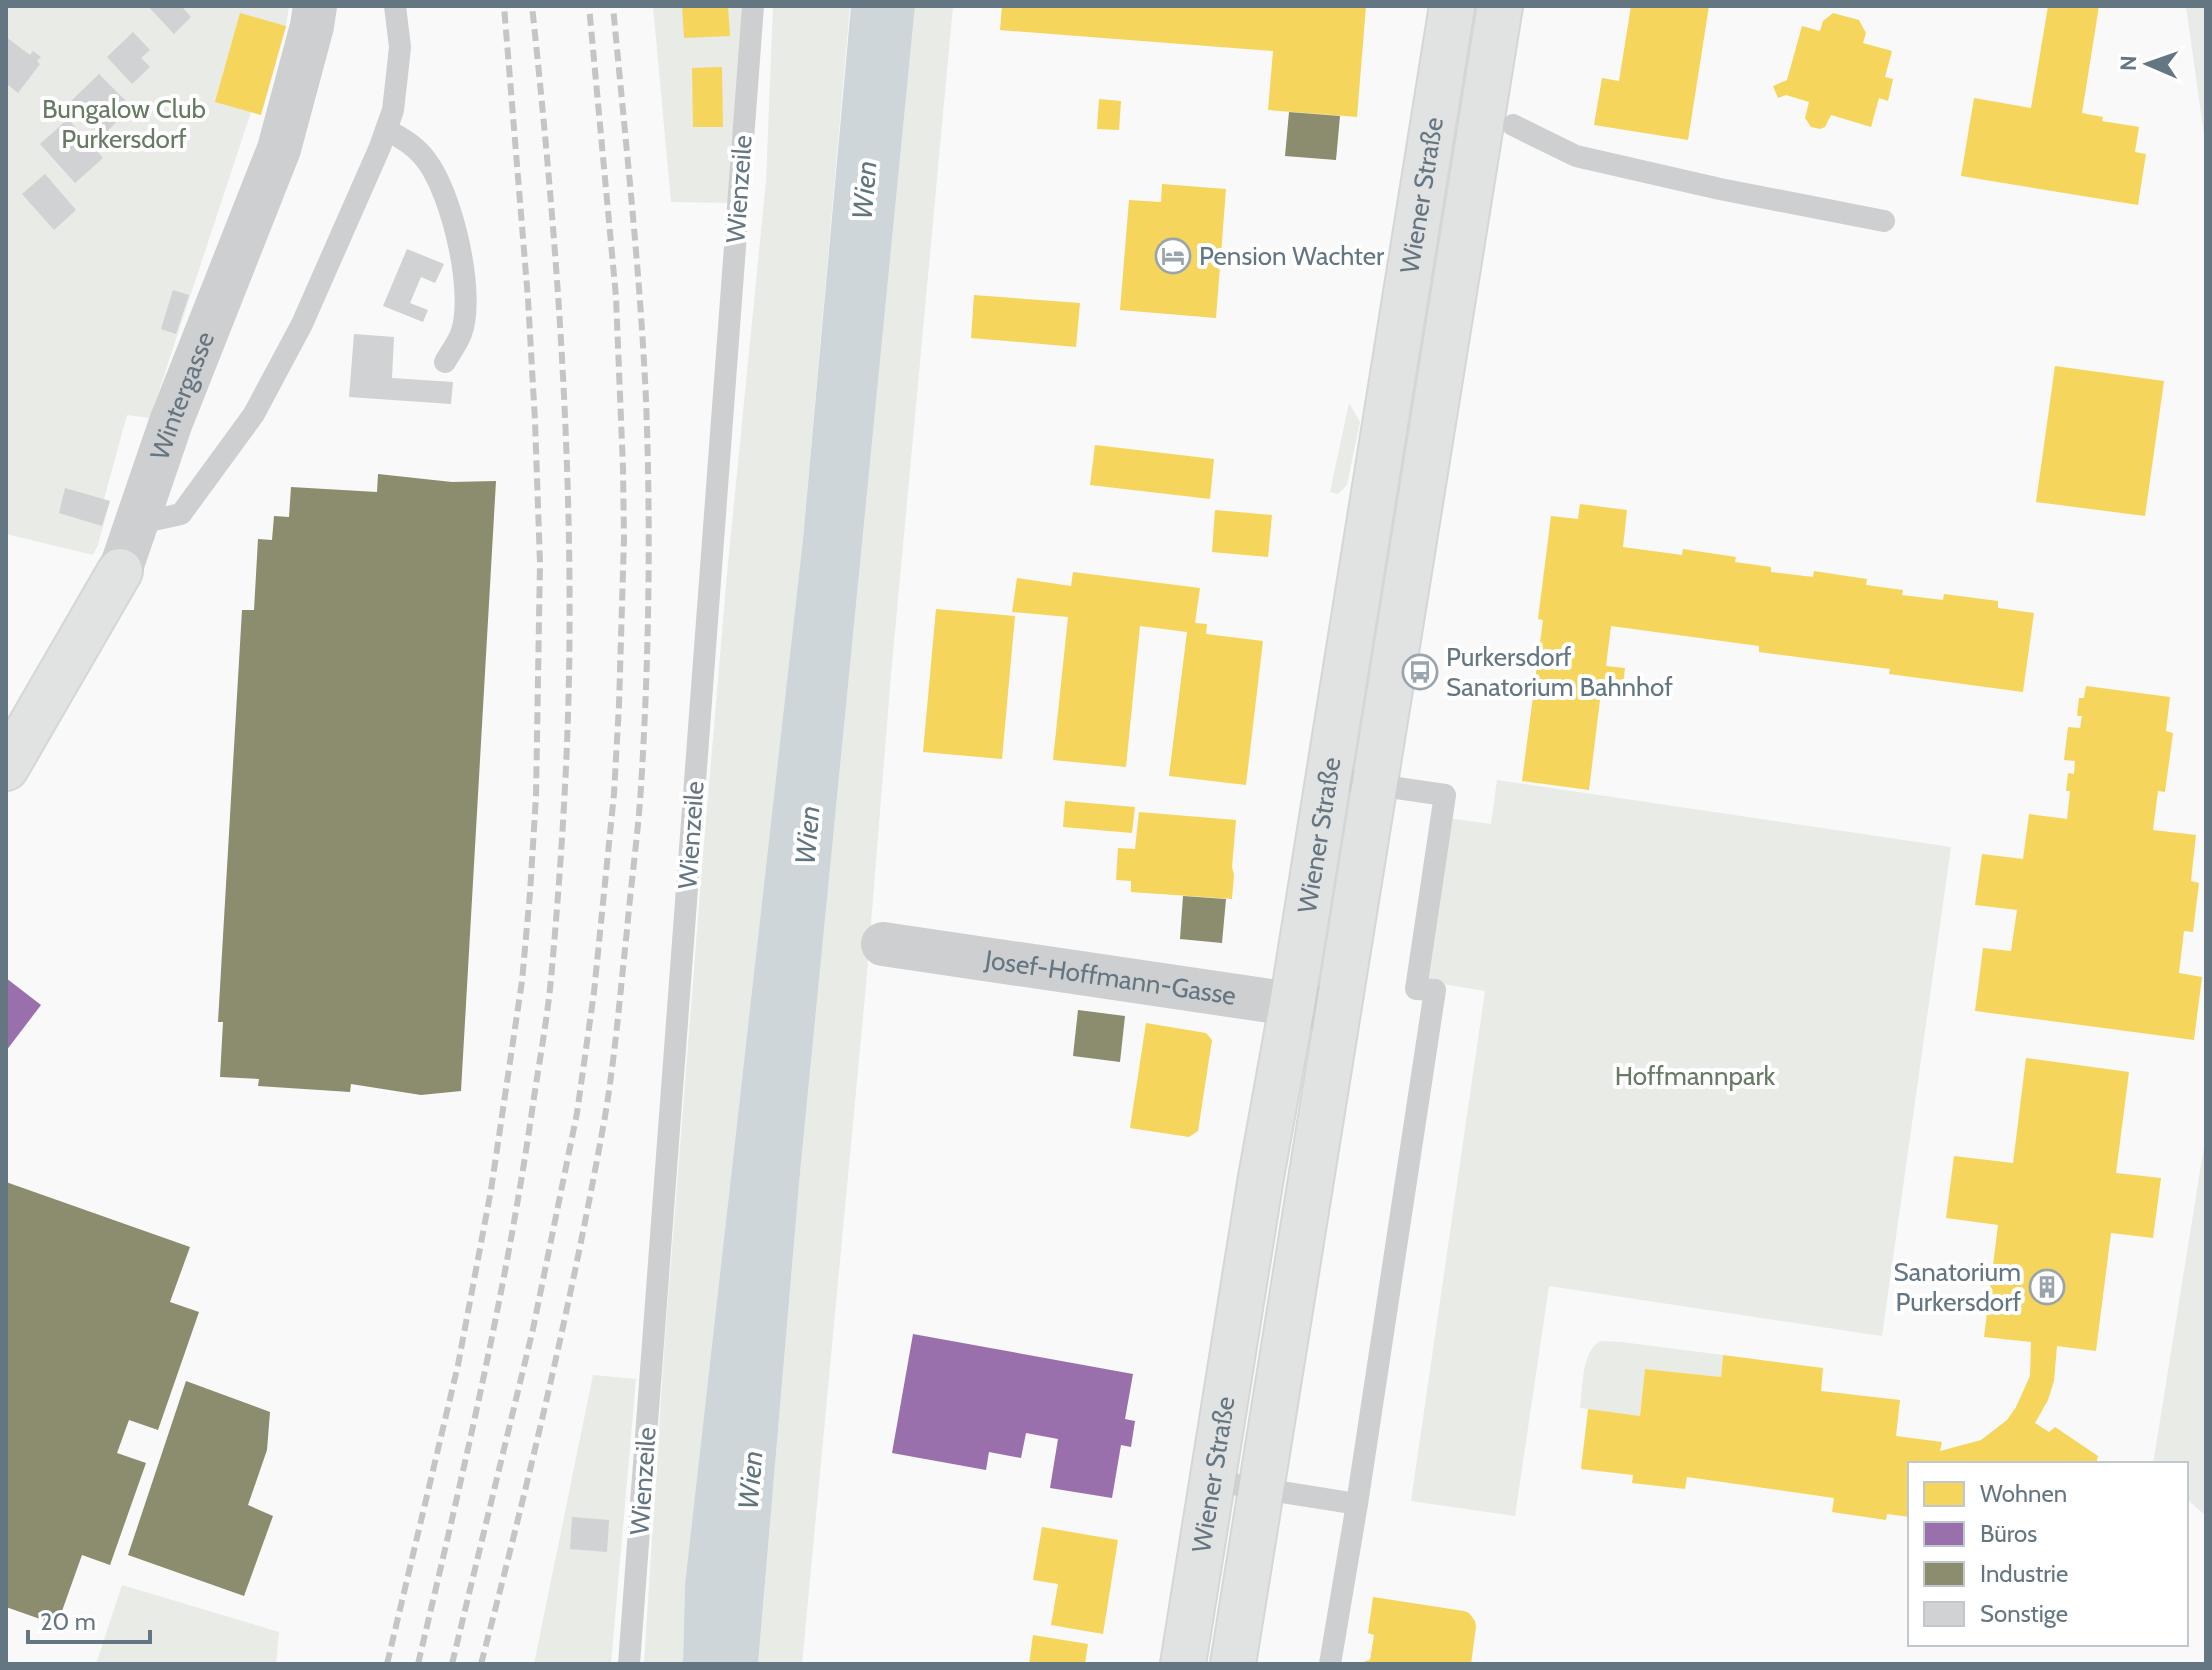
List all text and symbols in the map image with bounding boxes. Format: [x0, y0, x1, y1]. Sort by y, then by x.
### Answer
north arrow [2108, 24, 2188, 104]
text: N [2115, 55, 2142, 72]
park label: Bungalow Club Purkersdorf [42, 93, 206, 155]
street label: Wiener Straße [1393, 115, 1450, 276]
street label: Wienzeile [719, 134, 759, 244]
water label: Wien [844, 159, 884, 221]
hotel icon: Pension Wachter [1154, 237, 1192, 275]
place label: Pension Wachter [1199, 240, 1385, 272]
street label: Wintergasse [143, 327, 221, 464]
place label: Purkersdorf Sanatorium Bahnhof [1446, 641, 1673, 703]
bus stop icon: Purkersdorf Sanatorium Bahnhof [1401, 653, 1439, 691]
street label: Wiener Straße [1291, 755, 1347, 915]
street label: Wienzeile [671, 780, 711, 890]
water label: Wien [787, 804, 827, 866]
street label: Josef-Hoffmann-Gasse [982, 943, 1238, 1012]
park label: Hoffmannpark [1615, 1060, 1776, 1092]
place label: Sanatorium Purkersdorf [1893, 1256, 2021, 1318]
building icon: Sanatorium Purkersdorf [2028, 1268, 2066, 1306]
street label: Wiener Straße [1185, 1394, 1242, 1555]
street label: Wienzeile [623, 1426, 663, 1536]
water label: Wien [730, 1449, 770, 1511]
legend [1908, 1462, 2188, 1646]
text: Wohnen [1980, 1479, 2067, 1508]
text: Büros [1980, 1519, 2037, 1548]
text: Industrie [1980, 1559, 2068, 1588]
scale bar [28, 1594, 150, 1644]
text: Sonstige [1980, 1599, 2068, 1628]
text: 20 m [40, 1607, 96, 1636]

